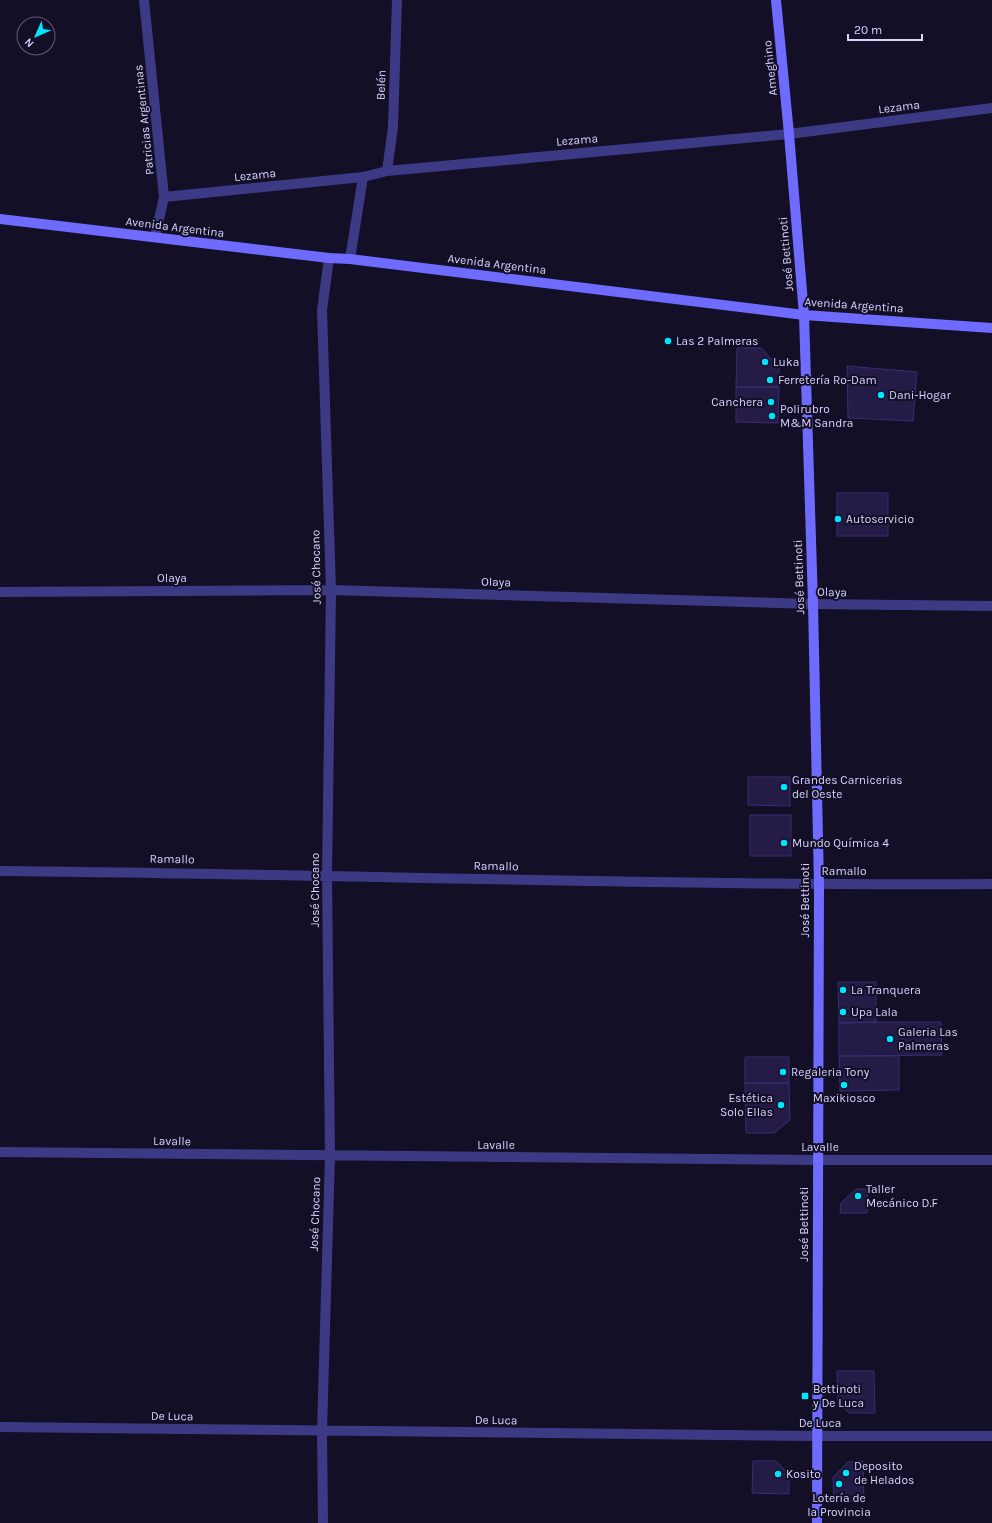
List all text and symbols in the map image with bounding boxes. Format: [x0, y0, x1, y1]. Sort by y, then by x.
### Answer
north arrow [16, 16, 56, 56]
scale bar [848, 16, 922, 42]
text: 20 m [854, 23, 882, 37]
text: N [22, 35, 37, 50]
street label: Ameghino [760, 40, 780, 96]
street label: Patricias Argentinas [131, 64, 157, 176]
street label: Belén [373, 70, 389, 100]
street label: Lezama [877, 97, 921, 117]
street label: Lezama [556, 131, 598, 149]
street label: Lezama [233, 166, 277, 184]
street label: Avenida Argentina [125, 214, 225, 240]
street label: José Bettinoti [776, 216, 796, 292]
street label: Avenida Argentina [447, 251, 547, 277]
street label: Avenida Argentina [804, 295, 904, 315]
place label: Las 2 Palmeras [676, 334, 758, 348]
marker: Las 2 Palmeras [663, 336, 673, 346]
place label: Luka [773, 355, 799, 369]
marker: Luka [760, 357, 770, 367]
place label: Ferretería Ro-Dam [778, 373, 877, 387]
marker: Ferretería Ro-Dam [765, 375, 775, 385]
place label: Dani-Hogar [889, 388, 951, 402]
marker: Dani-Hogar [876, 390, 886, 400]
place label: Canchera [711, 395, 763, 409]
marker: Canchera [766, 397, 776, 407]
place label: Polirubro M&M Sandra [780, 402, 853, 430]
marker: Polirubro M&M Sandra [767, 411, 777, 421]
place label: Autoservicio [846, 512, 914, 526]
marker: Autoservicio [833, 514, 843, 524]
street label: José Chocano [308, 530, 324, 604]
street label: José Bettinoti [791, 539, 807, 615]
street label: Olaya [157, 571, 187, 585]
street label: Olaya [481, 574, 511, 590]
street label: Olaya [817, 585, 847, 599]
place label: Grandes Carnicerias del Oeste [792, 773, 903, 801]
marker: Grandes Carnicerias del Oeste [779, 782, 789, 792]
place label: Mundo Química 4 [792, 836, 889, 850]
marker: Mundo Química 4 [779, 838, 789, 848]
street label: Ramallo [149, 852, 195, 866]
street label: José Chocano [308, 853, 322, 927]
street label: Ramallo [473, 859, 519, 873]
street label: José Bettinoti [798, 863, 812, 937]
street label: Ramallo [821, 864, 867, 878]
place label: La Tranquera [851, 983, 921, 997]
marker: La Tranquera [838, 985, 848, 995]
place label: Upa Lala [851, 1005, 898, 1019]
marker: Upa Lala [838, 1007, 848, 1017]
place label: Galeria Las Palmeras [898, 1025, 958, 1053]
marker: Galeria Las Palmeras [885, 1034, 895, 1044]
place label: Regaleria Tony [791, 1065, 870, 1079]
marker: Regaleria Tony [778, 1067, 788, 1077]
marker: Maxikiosco [839, 1080, 849, 1090]
place label: Estética Solo Ellas [720, 1091, 773, 1119]
place label: Maxikiosco [813, 1091, 875, 1105]
marker: Estética Solo Ellas [776, 1100, 786, 1110]
street label: Lavalle [153, 1134, 191, 1148]
street label: Lavalle [477, 1138, 515, 1152]
street label: Lavalle [801, 1140, 839, 1154]
street label: José Chocano [307, 1177, 323, 1251]
place label: Taller Mecánico D.F [866, 1182, 938, 1210]
street label: José Bettinoti [797, 1187, 811, 1261]
marker: Taller Mecánico D.F [853, 1191, 863, 1201]
place label: Bettinoti y De Luca [812, 1382, 864, 1410]
marker: Bettinoti y De Luca [800, 1391, 810, 1401]
street label: De Luca [151, 1409, 193, 1423]
street label: De Luca [475, 1413, 517, 1427]
street label: De Luca [799, 1416, 841, 1430]
place label: Deposito de Helados [854, 1459, 914, 1487]
place label: Kosito [786, 1467, 821, 1481]
marker: Deposito de Helados [841, 1468, 851, 1478]
marker: Kosito [773, 1469, 783, 1479]
marker: Lotería de la Provincia [834, 1479, 844, 1489]
place label: Lotería de la Provincia [807, 1491, 871, 1519]

